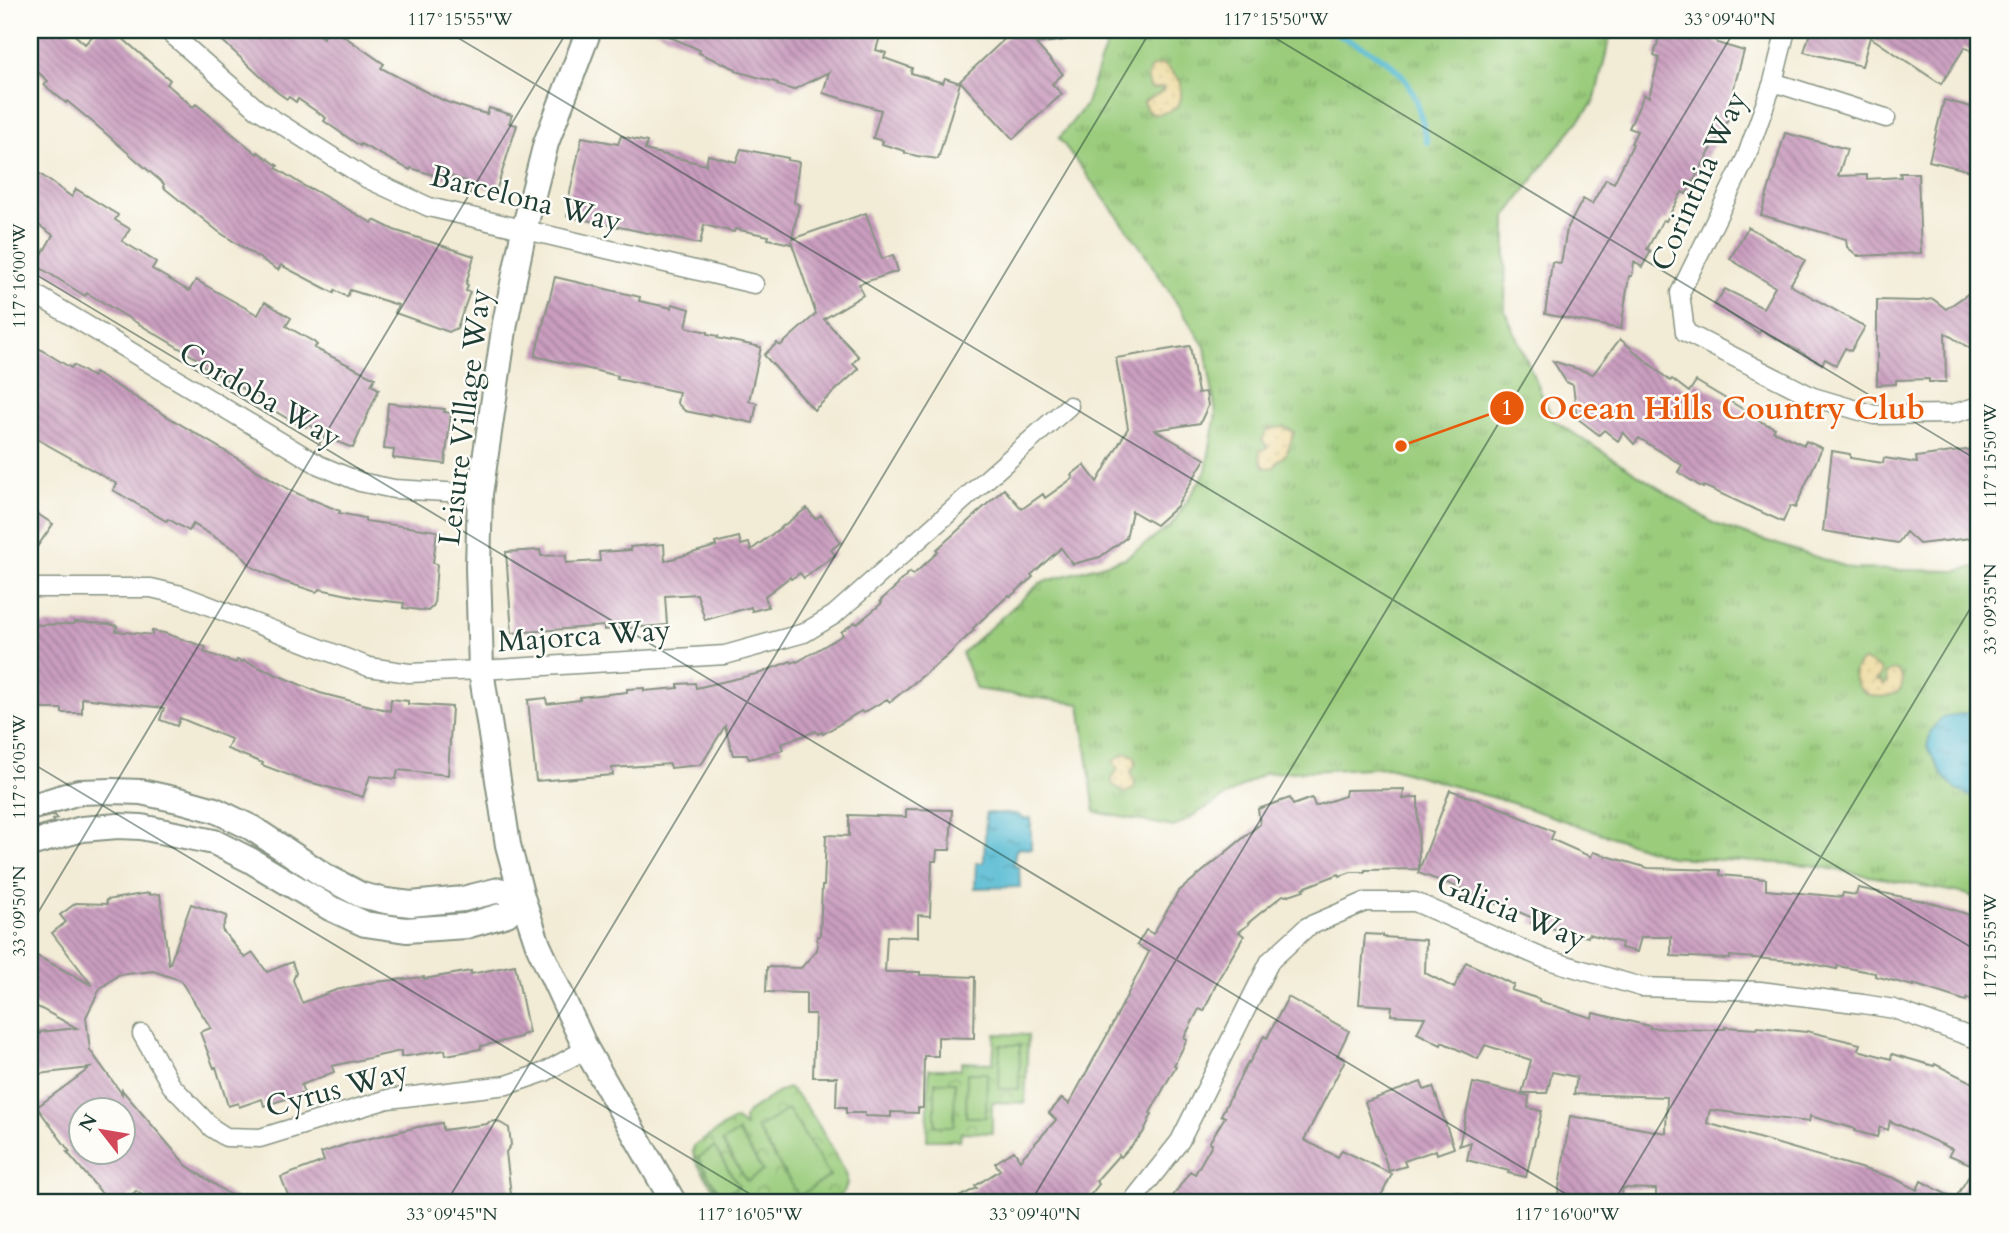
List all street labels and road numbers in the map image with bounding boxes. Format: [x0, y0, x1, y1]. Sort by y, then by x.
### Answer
street label: Corinthia Way [1641, 84, 1757, 277]
street label: Barcelona Way [426, 155, 626, 243]
street label: Leisure Village Way [429, 286, 501, 548]
street label: Cordoba Way [171, 332, 349, 458]
street label: Majorca Way [496, 609, 672, 663]
street label: Galicia Way [1430, 862, 1592, 960]
street label: Cyrus Way [261, 1050, 413, 1128]

